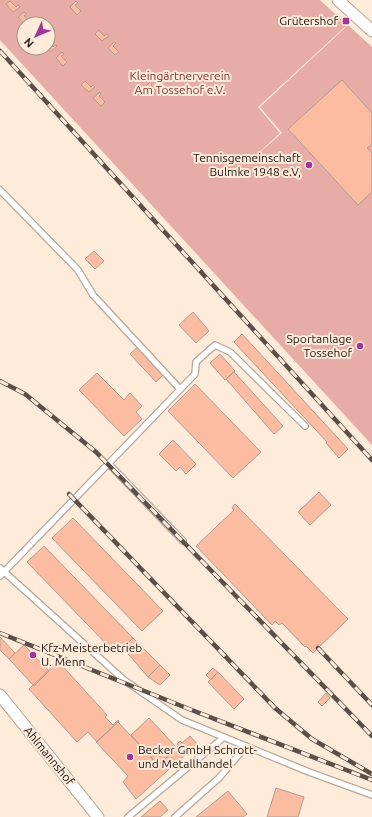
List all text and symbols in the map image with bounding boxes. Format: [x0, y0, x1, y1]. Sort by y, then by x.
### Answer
place label: Grütershof [279, 14, 338, 27]
north arrow [16, 16, 56, 56]
marker: Grütershof [341, 16, 351, 26]
text: N [22, 36, 36, 50]
park label: Kleingärtnerverein Am Tossehof e.V. [130, 69, 230, 96]
place label: Tennisgemeinschaft Bulmke 1948 e.V, [193, 151, 301, 178]
marker: Tennisgemeinschaft Bulmke 1948 e.V, [304, 160, 314, 170]
place label: Sportanlage Tossehof [287, 332, 352, 359]
marker: Sportanlage Tossehof [355, 341, 365, 351]
place label: Kfz-Meisterbetrieb U. Menn [41, 641, 142, 668]
marker: Kfz-Meisterbetrieb U. Menn [28, 650, 38, 660]
street label: Ahlmannshof [22, 724, 77, 788]
place label: Becker GmbH Schrott- und Metallhandel [138, 743, 257, 770]
marker: Becker GmbH Schrott- und Metallhandel [125, 752, 135, 762]

